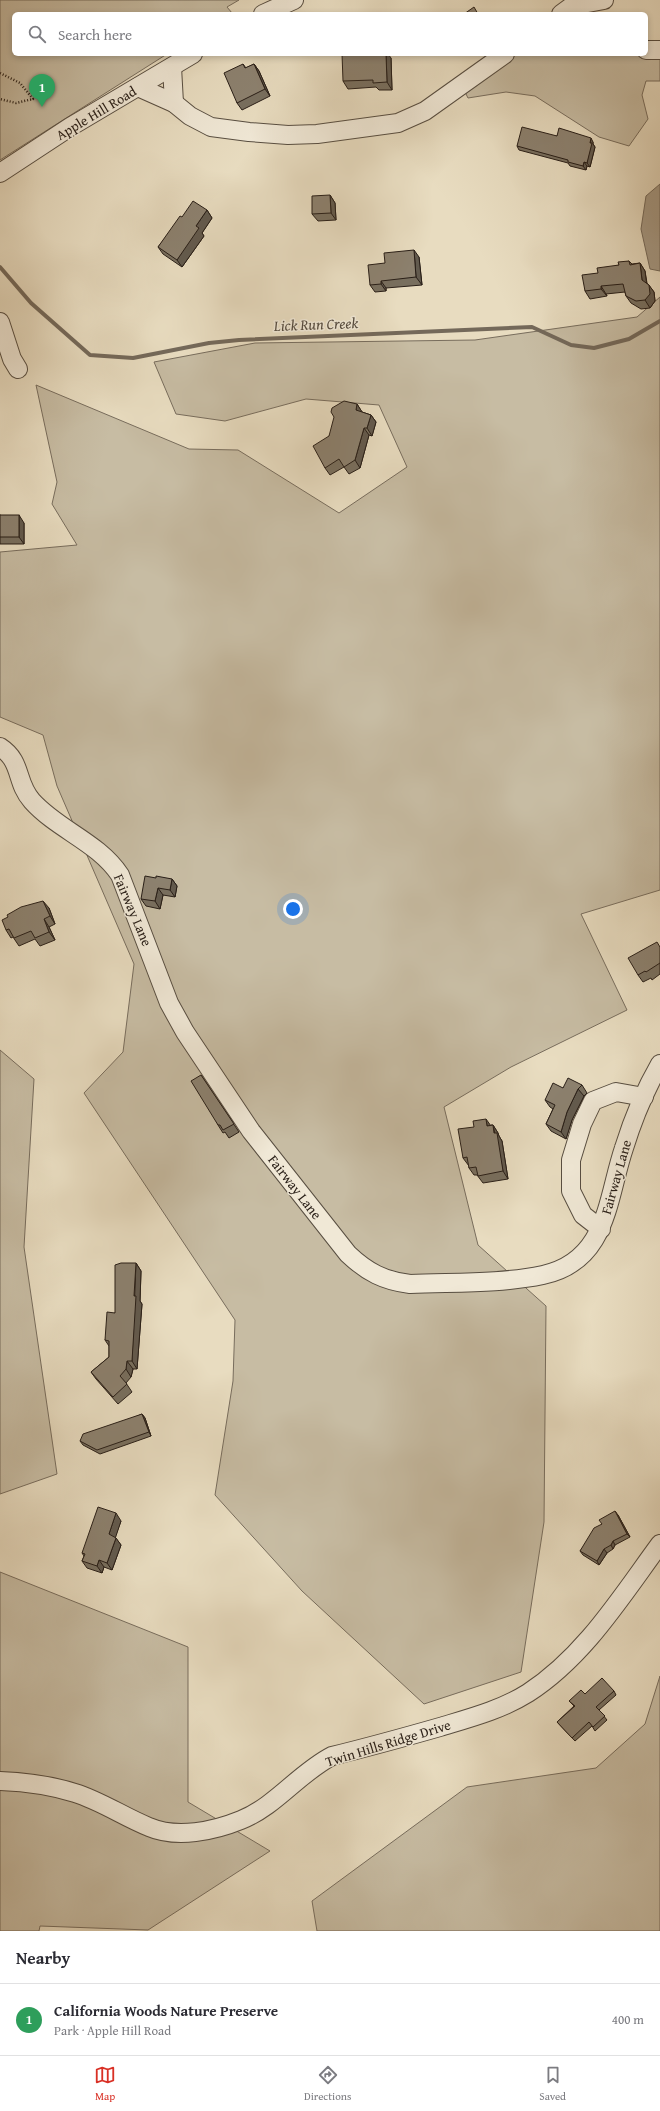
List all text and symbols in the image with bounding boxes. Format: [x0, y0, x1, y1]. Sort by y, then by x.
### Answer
search box [12, 12, 648, 56]
icon: search [26, 23, 48, 45]
text: Search here [58, 24, 132, 45]
pin: 1 [29, 74, 55, 107]
street label: Apple Hill Road [52, 81, 140, 145]
water label: Lick Run Creek [273, 312, 359, 336]
street label: Fairway Lane [109, 871, 157, 950]
your location [283, 899, 303, 919]
street label: Fairway Lane [596, 1137, 636, 1217]
street label: Fairway Lane [263, 1151, 327, 1224]
street label: Twin Hills Ridge Drive [323, 1714, 453, 1772]
text: Nearby [16, 1945, 70, 1970]
text: California Woods Nature Preserve [54, 2000, 278, 2021]
text: 1 [26, 2010, 32, 2029]
text: 400 m [612, 2010, 644, 2029]
text: Park · Apple Hill Road [54, 2021, 171, 2040]
tab: Map [94, 2064, 116, 2104]
tab: Directions [304, 2064, 351, 2104]
tab: Saved [539, 2064, 566, 2104]

